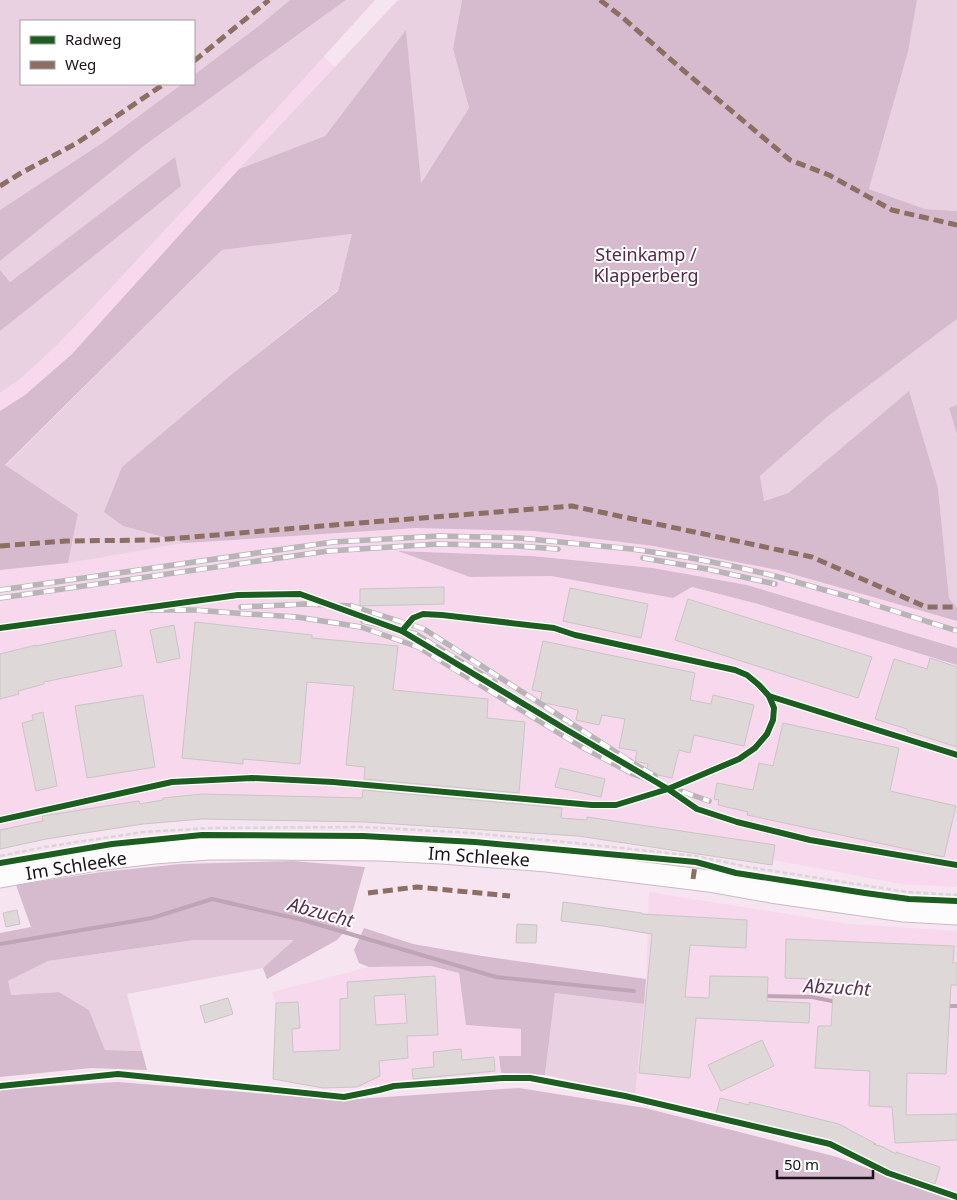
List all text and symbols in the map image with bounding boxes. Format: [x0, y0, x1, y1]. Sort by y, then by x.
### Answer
legend [20, 20, 195, 85]
text: Radweg [65, 29, 121, 49]
text: Weg [65, 54, 96, 74]
park label: Steinkamp / Klapperberg [593, 242, 699, 287]
street label: Im Schleeke [427, 840, 531, 872]
street label: Im Schleeke [24, 845, 128, 885]
water label: Abzucht [283, 890, 357, 933]
water label: Abzucht [801, 972, 872, 1002]
scale bar [777, 1148, 873, 1180]
text: 50 m [784, 1154, 819, 1174]

